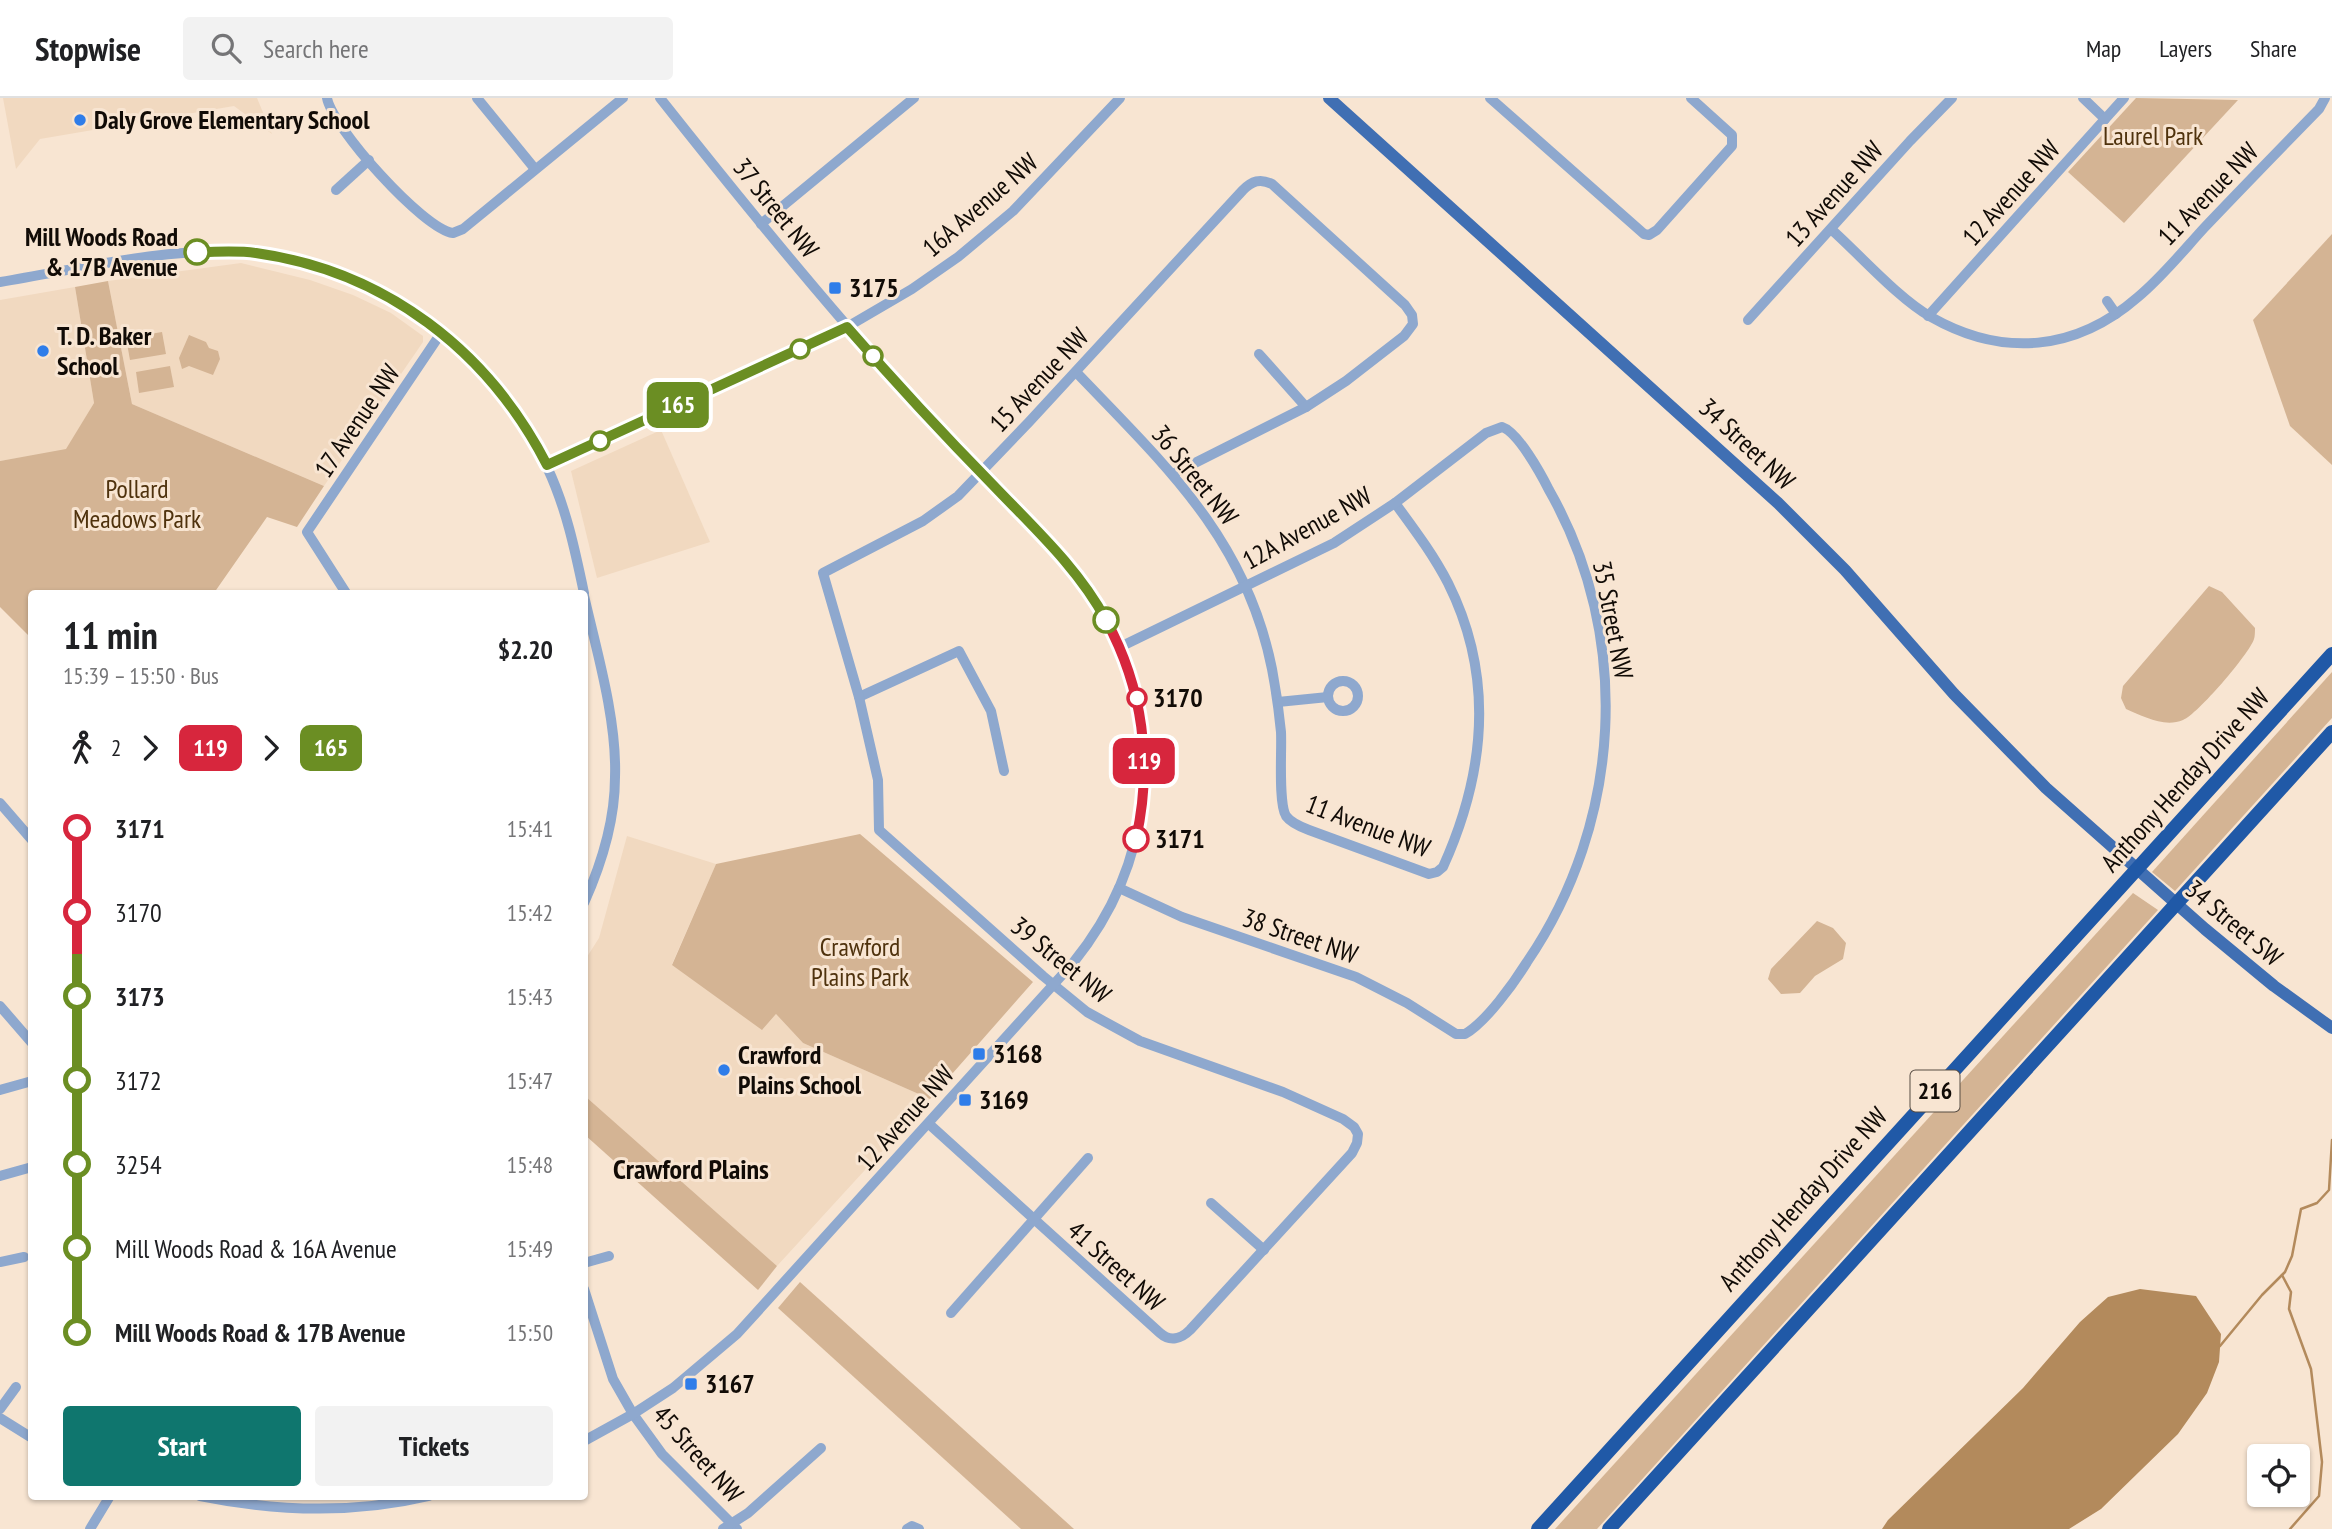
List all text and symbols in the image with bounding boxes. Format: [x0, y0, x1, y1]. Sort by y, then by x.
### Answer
search box [183, 17, 673, 80]
text: Stopwise [35, 27, 141, 70]
icon: search [207, 29, 245, 67]
text: Search here [263, 32, 369, 65]
text: Map [2086, 33, 2121, 64]
text: Layers [2159, 33, 2212, 64]
text: Share [2250, 33, 2297, 64]
place label: Daly Grove Elementary School [94, 103, 370, 136]
marker: Daly Grove Elementary School [72, 112, 88, 128]
park label: Laurel Park [2103, 119, 2203, 152]
street label: 12 Avenue NW [1955, 133, 2067, 252]
street label: 13 Avenue NW [1778, 134, 1890, 253]
street label: 11 Avenue NW [2150, 135, 2265, 252]
street label: 16A Avenue NW [915, 145, 1045, 264]
street label: 37 Street NW [726, 151, 827, 265]
place label: Mill Woods Road & 17B Avenue [25, 220, 178, 283]
marker: Mill Woods Road & 17B Avenue [184, 239, 210, 265]
place label: 3175 [849, 271, 899, 304]
marker: 3175 [827, 280, 843, 296]
place label: T. D. Baker School [57, 319, 152, 382]
street label: 15 Avenue NW [982, 320, 1096, 439]
unlabelled marker [790, 339, 810, 359]
marker: T. D. Baker School [35, 343, 51, 359]
unlabelled marker [863, 346, 883, 366]
street label: 17 Avenue NW [307, 357, 407, 484]
line badge: 165 [638, 382, 718, 428]
text: 165 [661, 389, 695, 420]
street label: 34 Street NW [1692, 391, 1803, 497]
street label: 36 Street NW [1145, 418, 1246, 532]
unlabelled marker [590, 431, 610, 451]
park label: Pollard Meadows Park [73, 472, 201, 535]
street label: 12A Avenue NW [1236, 478, 1377, 577]
street label: 35 Street NW [1586, 558, 1641, 682]
unlabelled marker [1093, 607, 1119, 633]
text: 11 min [63, 610, 158, 659]
text: $2.20 [498, 633, 553, 666]
text: 15:39 – 15:50 · Bus [63, 661, 219, 690]
place label: 3170 [1153, 681, 1203, 714]
street label: Anthony Henday Drive NW [2093, 681, 2276, 878]
marker: 3170 [1127, 688, 1147, 708]
icon: walk [63, 729, 101, 767]
icon: forward [131, 729, 169, 767]
icon: forward [252, 729, 290, 767]
text: 119 [193, 732, 228, 763]
text: 165 [314, 732, 348, 763]
text: 2 [111, 733, 121, 762]
line badge: 119 [1104, 738, 1184, 784]
text: 119 [1127, 745, 1161, 776]
street label: 11 Avenue NW [1301, 787, 1436, 865]
text: 3171 [115, 812, 165, 845]
text: 15:41 [507, 814, 553, 843]
place label: 3171 [1155, 822, 1205, 855]
marker: 3171 [1123, 826, 1149, 852]
street label: 34 Street SW [2179, 872, 2290, 973]
text: 3170 [115, 896, 162, 929]
text: 15:42 [507, 898, 553, 927]
street label: 38 Street NW [1238, 900, 1363, 971]
street label: 39 Street NW [1004, 909, 1119, 1010]
park label: Crawford Plains Park [811, 930, 909, 993]
text: 3173 [115, 980, 165, 1013]
text: 15:43 [507, 982, 553, 1011]
place label: 3168 [993, 1037, 1043, 1070]
place label: Crawford Plains School [738, 1038, 862, 1101]
marker: 3168 [971, 1046, 987, 1062]
street label: 12 Avenue NW [849, 1058, 961, 1177]
marker: Crawford Plains School [716, 1062, 732, 1078]
text: 3172 [115, 1064, 162, 1097]
text: 15:47 [507, 1066, 553, 1095]
road number: 216 [1910, 1071, 1960, 1112]
place label: 3169 [979, 1083, 1029, 1116]
marker: 3169 [957, 1092, 973, 1108]
street label: Anthony Henday Drive NW [1711, 1100, 1894, 1297]
text: 3254 [115, 1148, 162, 1181]
text: 15:48 [507, 1150, 553, 1179]
district label: Crawford Plains [613, 1150, 769, 1187]
street label: 41 Street NW [1061, 1213, 1172, 1318]
text: Mill Woods Road & 16A Avenue [115, 1232, 397, 1265]
text: 15:49 [507, 1234, 553, 1263]
text: Mill Woods Road & 17B Avenue [115, 1316, 406, 1349]
text: 15:50 [507, 1318, 553, 1347]
place label: 3167 [705, 1367, 755, 1400]
marker: 3167 [683, 1376, 699, 1392]
street label: 45 Street NW [646, 1398, 751, 1510]
button: Start [63, 1406, 301, 1486]
button: Tickets [315, 1406, 553, 1486]
map controls [2247, 1444, 2310, 1507]
button: locate [2247, 1444, 2310, 1507]

